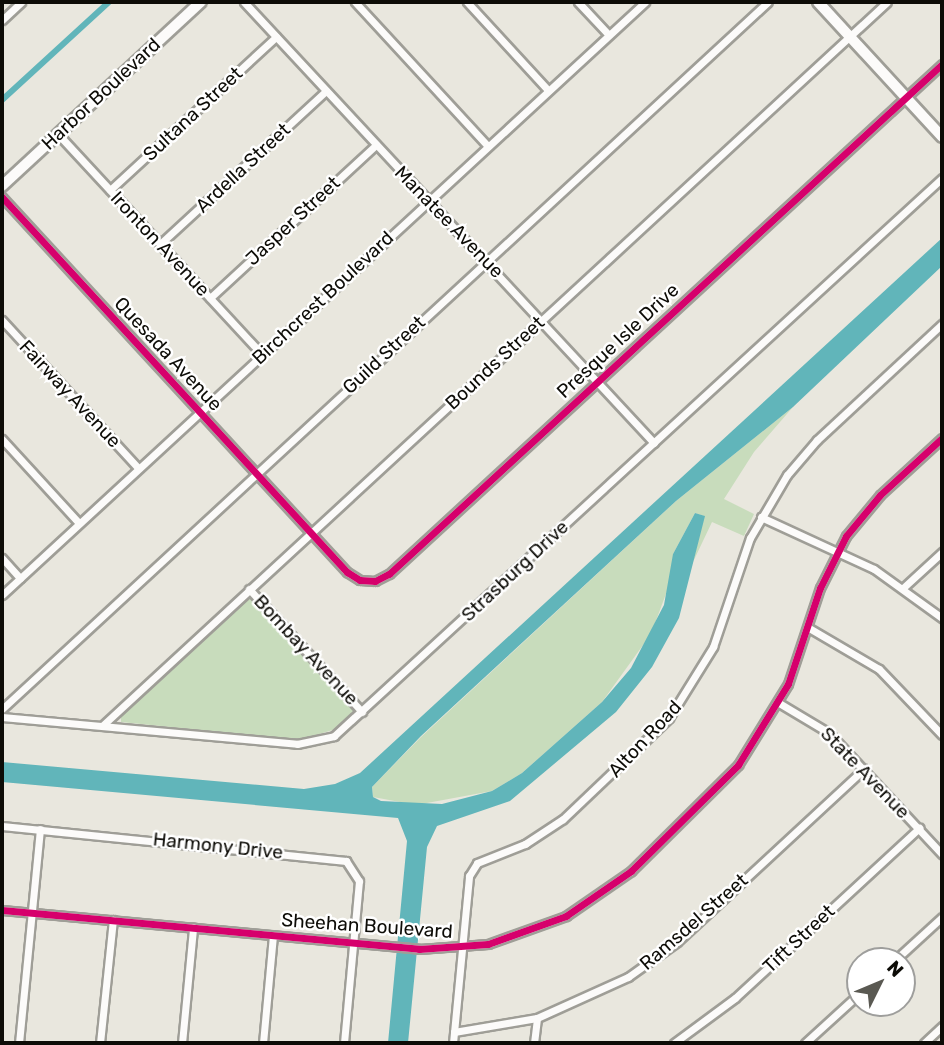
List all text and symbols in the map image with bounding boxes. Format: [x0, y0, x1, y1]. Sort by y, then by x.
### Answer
street label: Harbor Boulevard [37, 33, 165, 155]
street label: Sultana Street [139, 62, 247, 166]
street label: Ardella Street [191, 118, 295, 218]
street label: Manatee Avenue [390, 161, 508, 283]
street label: Jasper Street [241, 171, 345, 271]
street label: Ironton Avenue [105, 187, 215, 301]
street label: Birchcrest Boulevard [247, 227, 399, 369]
street label: Presque Isle Drive [552, 279, 684, 403]
street label: Quesada Avenue [109, 292, 227, 416]
street label: Guild Street [338, 311, 430, 399]
street label: Bounds Street [441, 311, 549, 415]
street label: Fairway Avenue [14, 335, 126, 453]
street label: Strasburg Drive [457, 516, 573, 626]
street label: Bombay Avenue [249, 590, 363, 710]
street label: Alton Road [604, 696, 686, 782]
street label: State Avenue [815, 722, 915, 824]
street label: Harmony Drive [152, 828, 284, 864]
street label: Ramsdel Street [635, 869, 753, 975]
street label: Tift Street [758, 900, 840, 978]
street label: Sheehan Boulevard [281, 909, 453, 943]
north arrow [846, 947, 916, 1017]
text: N [882, 956, 908, 982]

